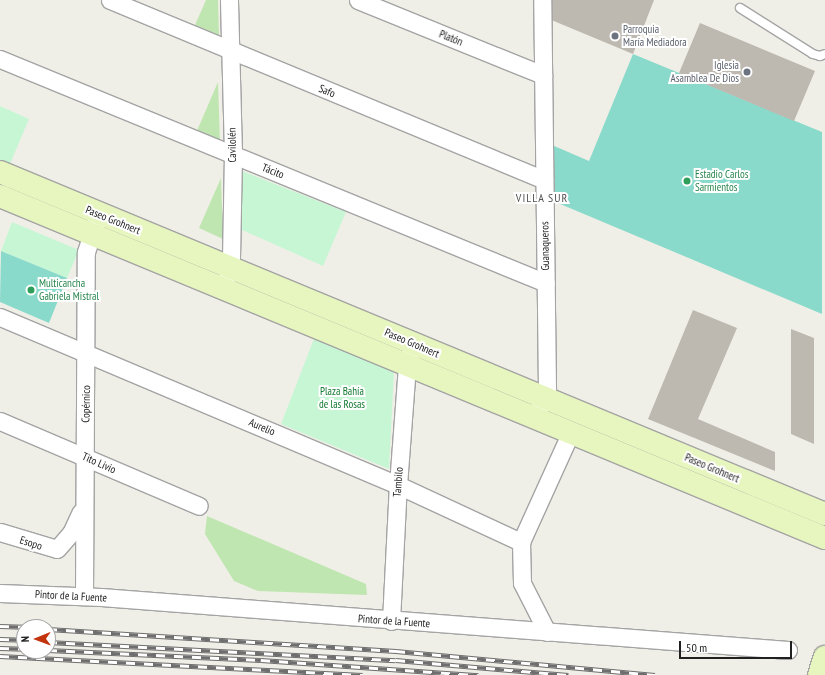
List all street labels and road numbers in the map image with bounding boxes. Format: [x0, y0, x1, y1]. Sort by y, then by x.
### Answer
street label: Platón [437, 27, 465, 49]
street label: Safo [317, 82, 337, 100]
street label: Cavilolén [225, 127, 239, 163]
street label: Tácito [260, 161, 286, 181]
street label: Paseo Grohnert [84, 203, 142, 237]
street label: Guanaqueros [538, 221, 552, 271]
street label: Paseo Grohnert [383, 326, 441, 360]
street label: Copérnico [79, 385, 93, 423]
street label: Aurelio [247, 416, 277, 438]
street label: Tito Livio [80, 450, 118, 476]
street label: Paseo Grohnert [683, 451, 741, 485]
street label: Tambilo [390, 467, 406, 497]
street label: Esopo [18, 533, 44, 553]
street label: Pintor de la Fuente [35, 588, 107, 604]
street label: Pintor de la Fuente [357, 612, 431, 630]

